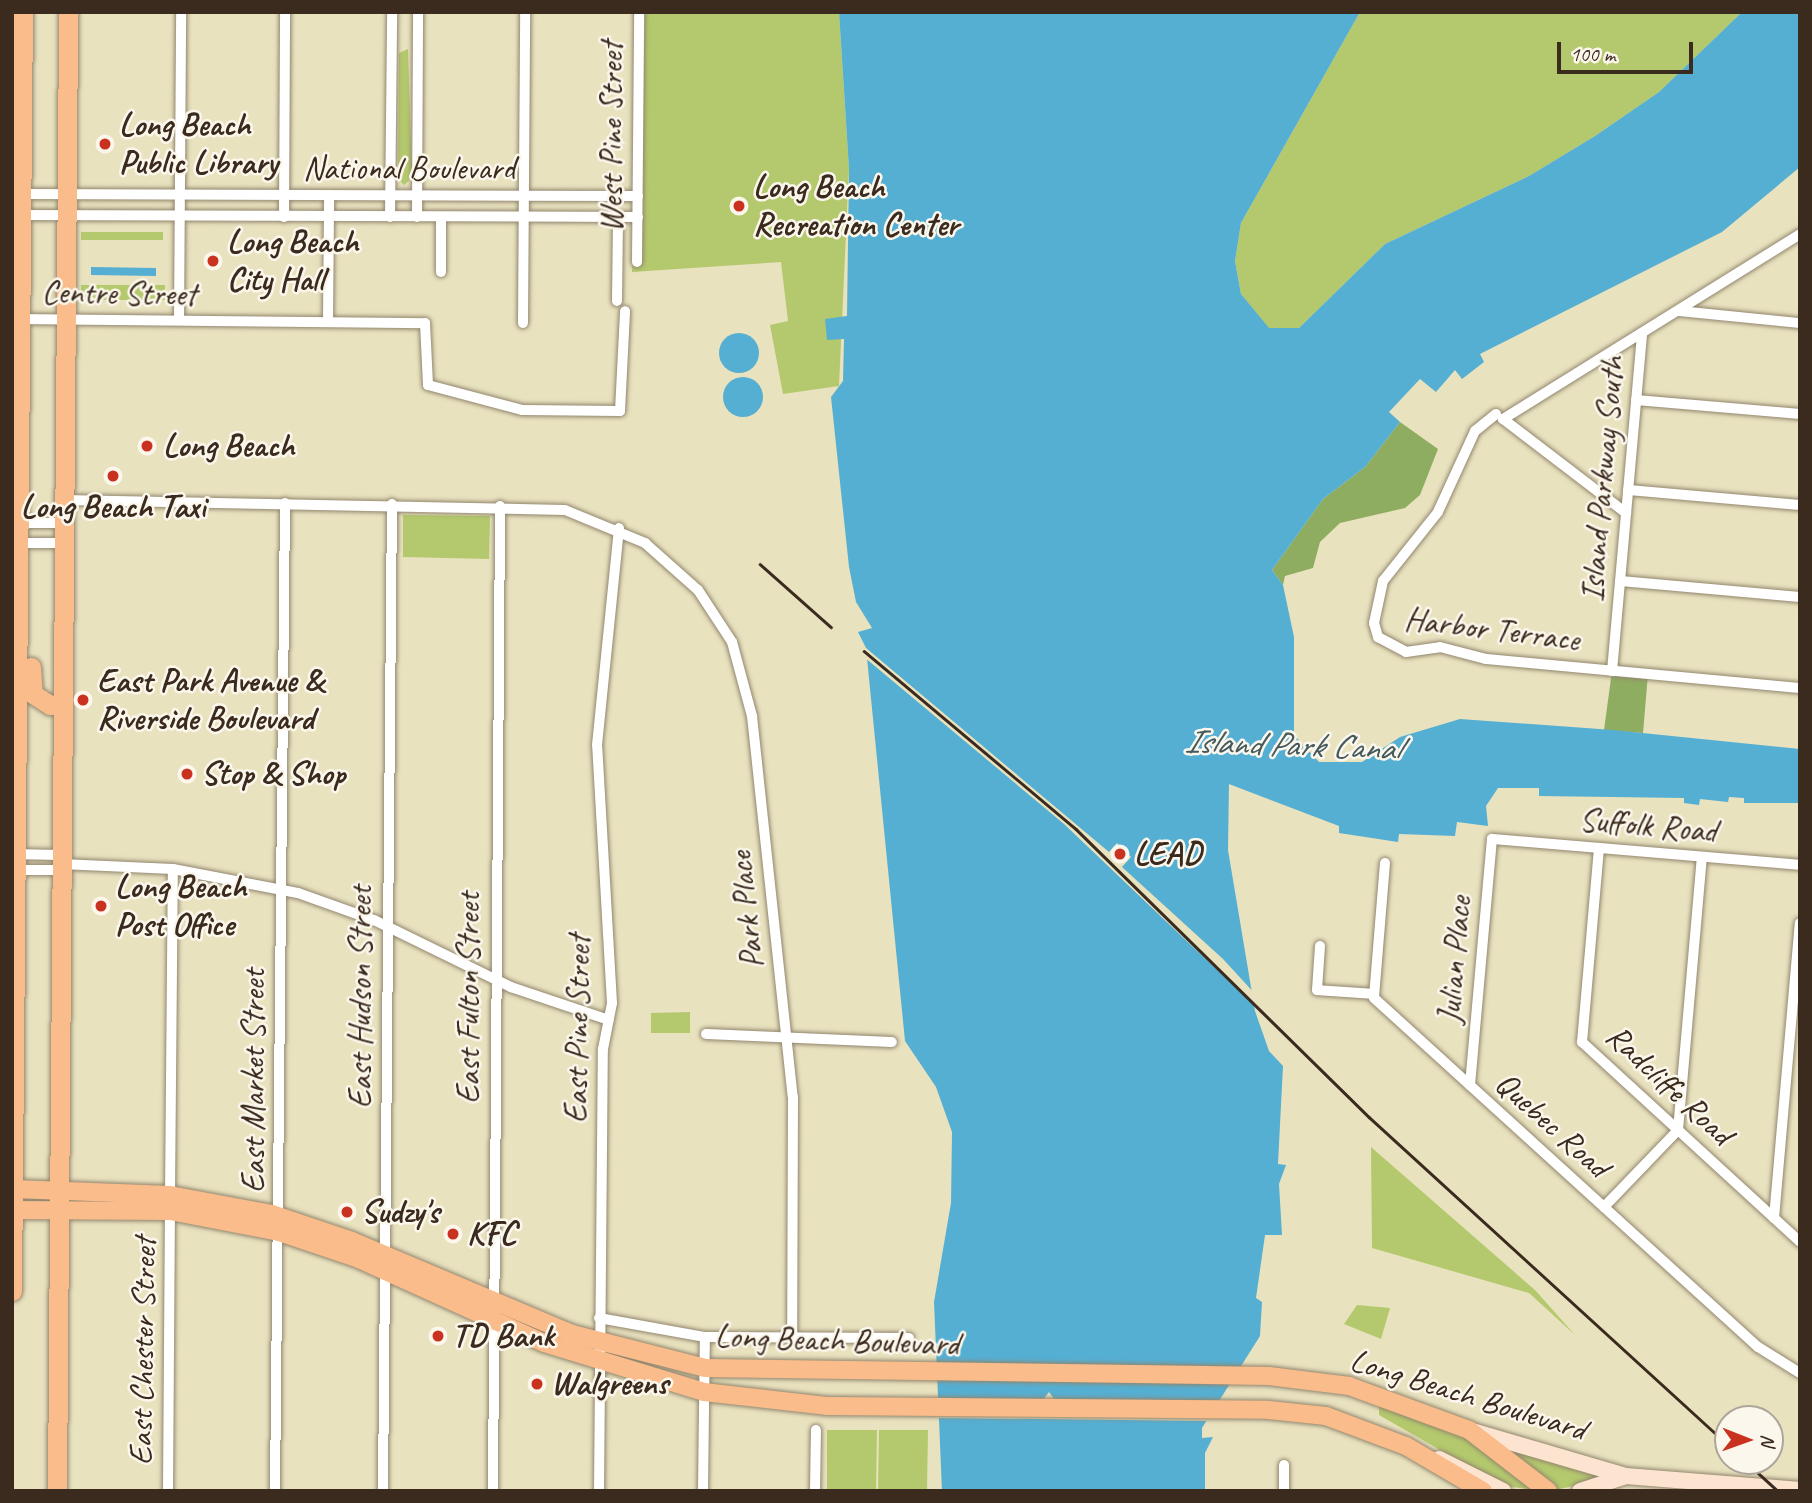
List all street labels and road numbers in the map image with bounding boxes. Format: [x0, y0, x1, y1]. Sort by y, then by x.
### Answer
street label: West Pine Street [592, 41, 632, 233]
street label: National Boulevard [302, 149, 516, 189]
street label: Centre Street [41, 273, 197, 315]
street label: Island Parkway South [1572, 354, 1634, 604]
street label: Harbor Terrace [1403, 600, 1581, 660]
street label: Suffolk Road [1578, 800, 1718, 852]
street label: Park Place [721, 849, 773, 971]
street label: East Hudson Street [341, 885, 381, 1109]
street label: East Fulton Street [449, 892, 489, 1104]
street label: Julian Place [1430, 894, 1480, 1026]
street label: East Pine Street [557, 934, 599, 1124]
street label: East Market Street [234, 968, 274, 1194]
street label: Radcliffe Road [1598, 1016, 1740, 1154]
street label: Quebec Road [1487, 1064, 1617, 1186]
street label: East Chester Street [121, 1237, 165, 1465]
street label: Long Beach Boulevard [715, 1317, 959, 1365]
street label: Long Beach Boulevard [1346, 1340, 1590, 1450]

